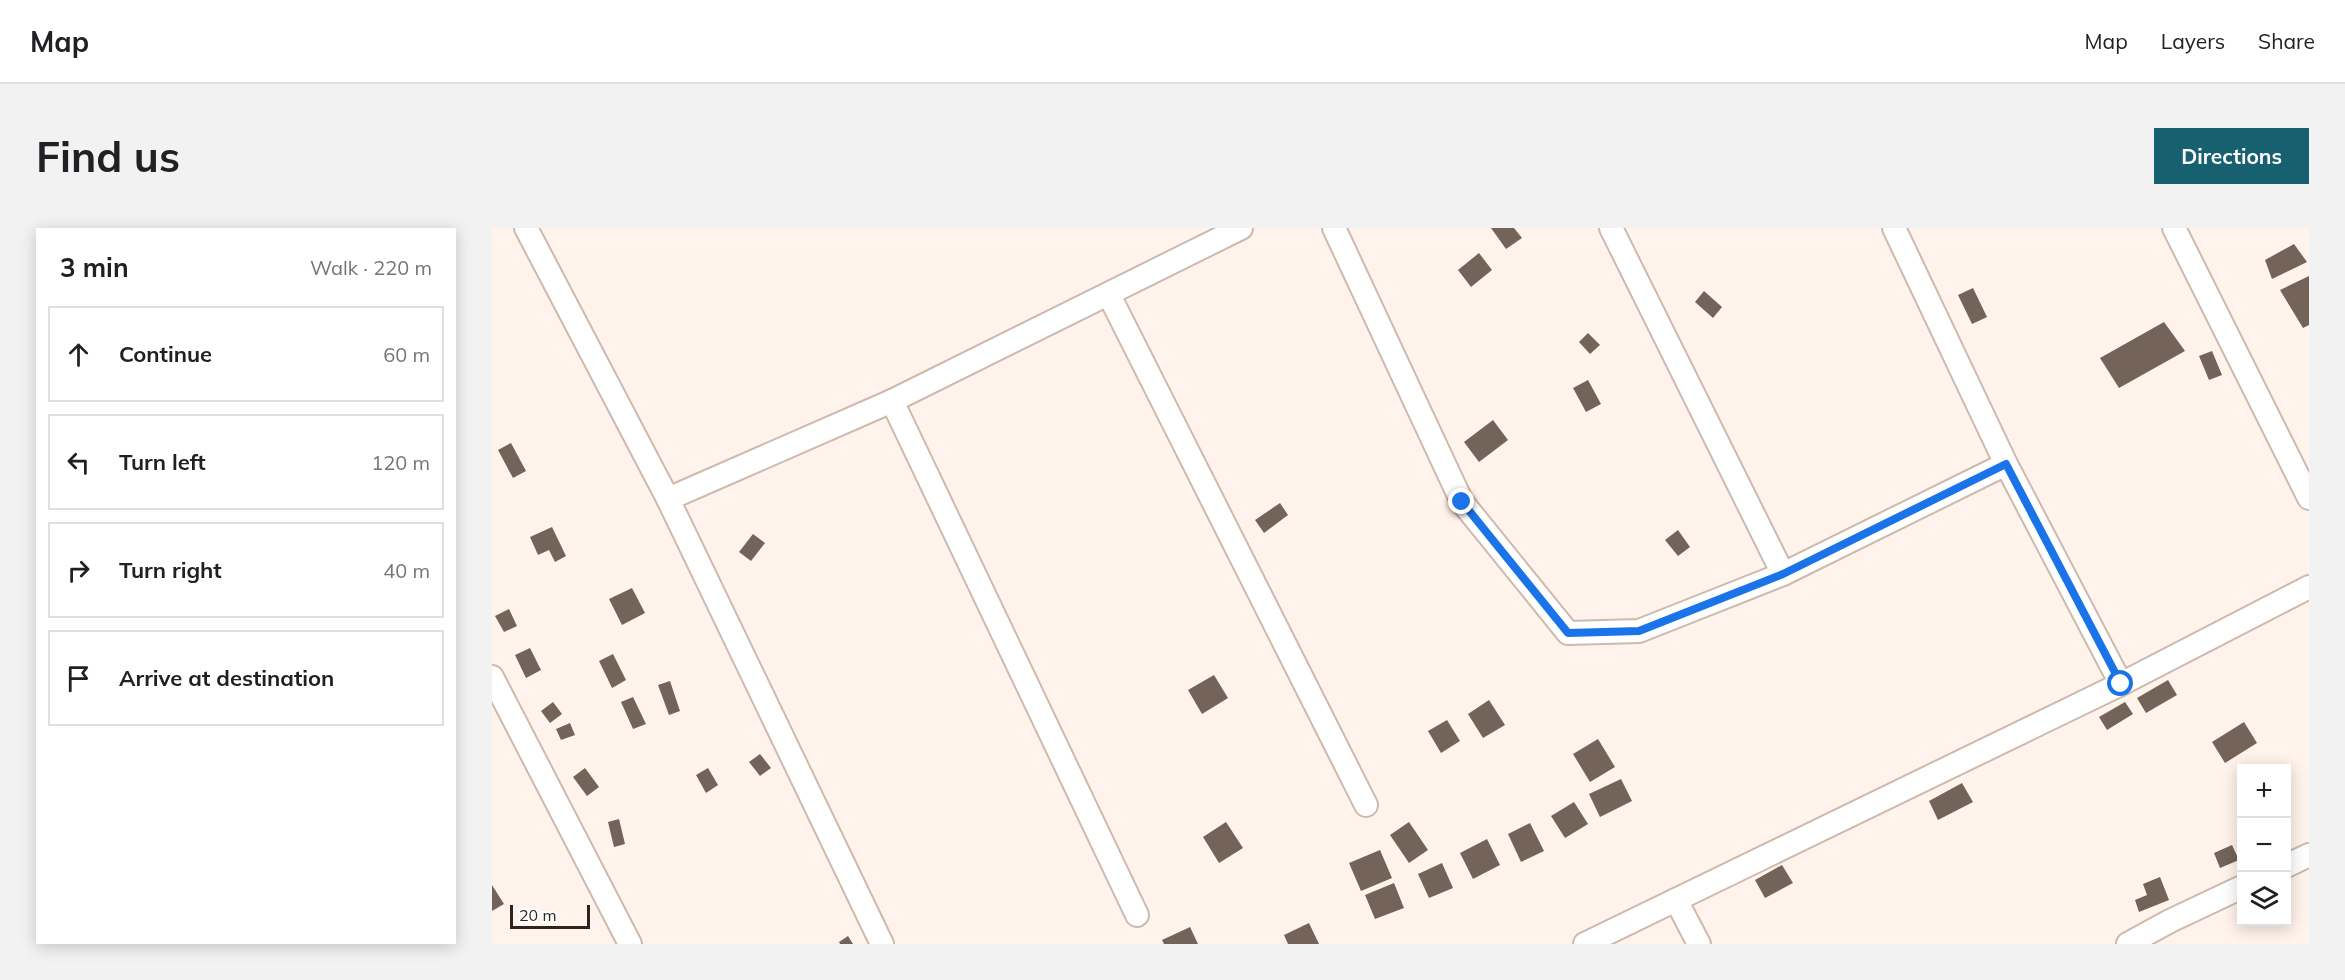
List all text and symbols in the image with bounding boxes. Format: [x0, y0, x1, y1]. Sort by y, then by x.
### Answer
text: Map [30, 24, 89, 59]
text: Map [2085, 28, 2128, 54]
text: Layers [2161, 28, 2225, 54]
text: Share [2258, 28, 2315, 54]
button: Directions [2154, 128, 2309, 184]
text: Find us [36, 130, 180, 183]
text: 3 min [60, 251, 129, 284]
text: Walk · 220 m [310, 255, 432, 280]
icon: ahead [62, 338, 95, 371]
text: Continue [119, 340, 212, 368]
text: 60 m [383, 342, 430, 367]
icon: left [62, 446, 95, 479]
text: Turn left [119, 448, 206, 476]
text: 120 m [371, 450, 430, 475]
route end [1448, 488, 1474, 514]
icon: right [62, 554, 95, 587]
text: Turn right [119, 556, 222, 584]
text: 40 m [383, 558, 430, 583]
icon: arrive [62, 662, 95, 695]
text: Arrive at destination [119, 664, 334, 692]
route start [2107, 670, 2133, 696]
map controls [2237, 764, 2291, 926]
button: + [2237, 764, 2291, 818]
button: − [2237, 818, 2291, 872]
button: layers [2237, 872, 2291, 926]
scale bar [510, 902, 590, 930]
text: 20 m [519, 905, 556, 925]

